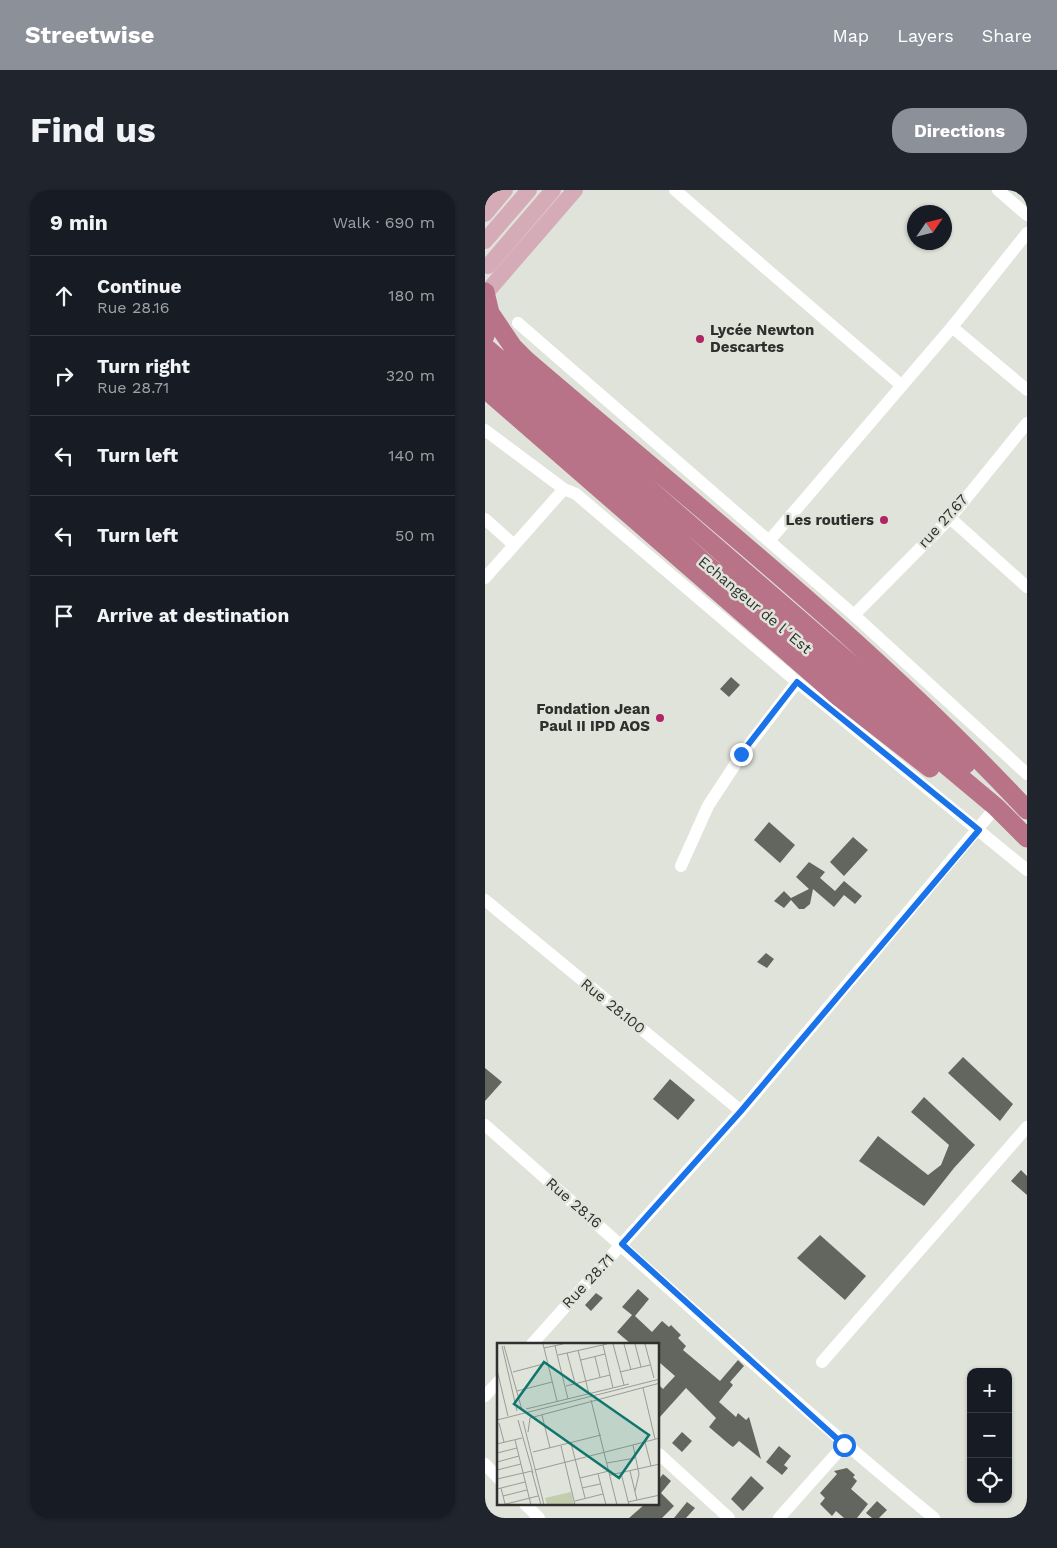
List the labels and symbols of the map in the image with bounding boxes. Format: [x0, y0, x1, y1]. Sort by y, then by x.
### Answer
north arrow [907, 205, 952, 250]
place label: Lycée Newton Descartes [710, 321, 814, 356]
marker: Lycée Newton Descartes [694, 333, 706, 345]
street label: rue 27.67 [914, 491, 972, 551]
place label: Les routiers [786, 511, 874, 529]
marker: Les routiers [878, 514, 890, 526]
street label: Echangeur de l´Est [695, 552, 816, 658]
place label: Fondation Jean Paul II IPD AOS [536, 700, 650, 735]
marker: Fondation Jean Paul II IPD AOS [654, 712, 666, 724]
route end [730, 743, 753, 766]
street label: Rue 28.100 [577, 975, 649, 1037]
street label: Rue 28.16 [542, 1174, 606, 1232]
street label: Rue 28.71 [558, 1250, 618, 1312]
inset map [497, 1343, 660, 1506]
route start [833, 1434, 856, 1457]

